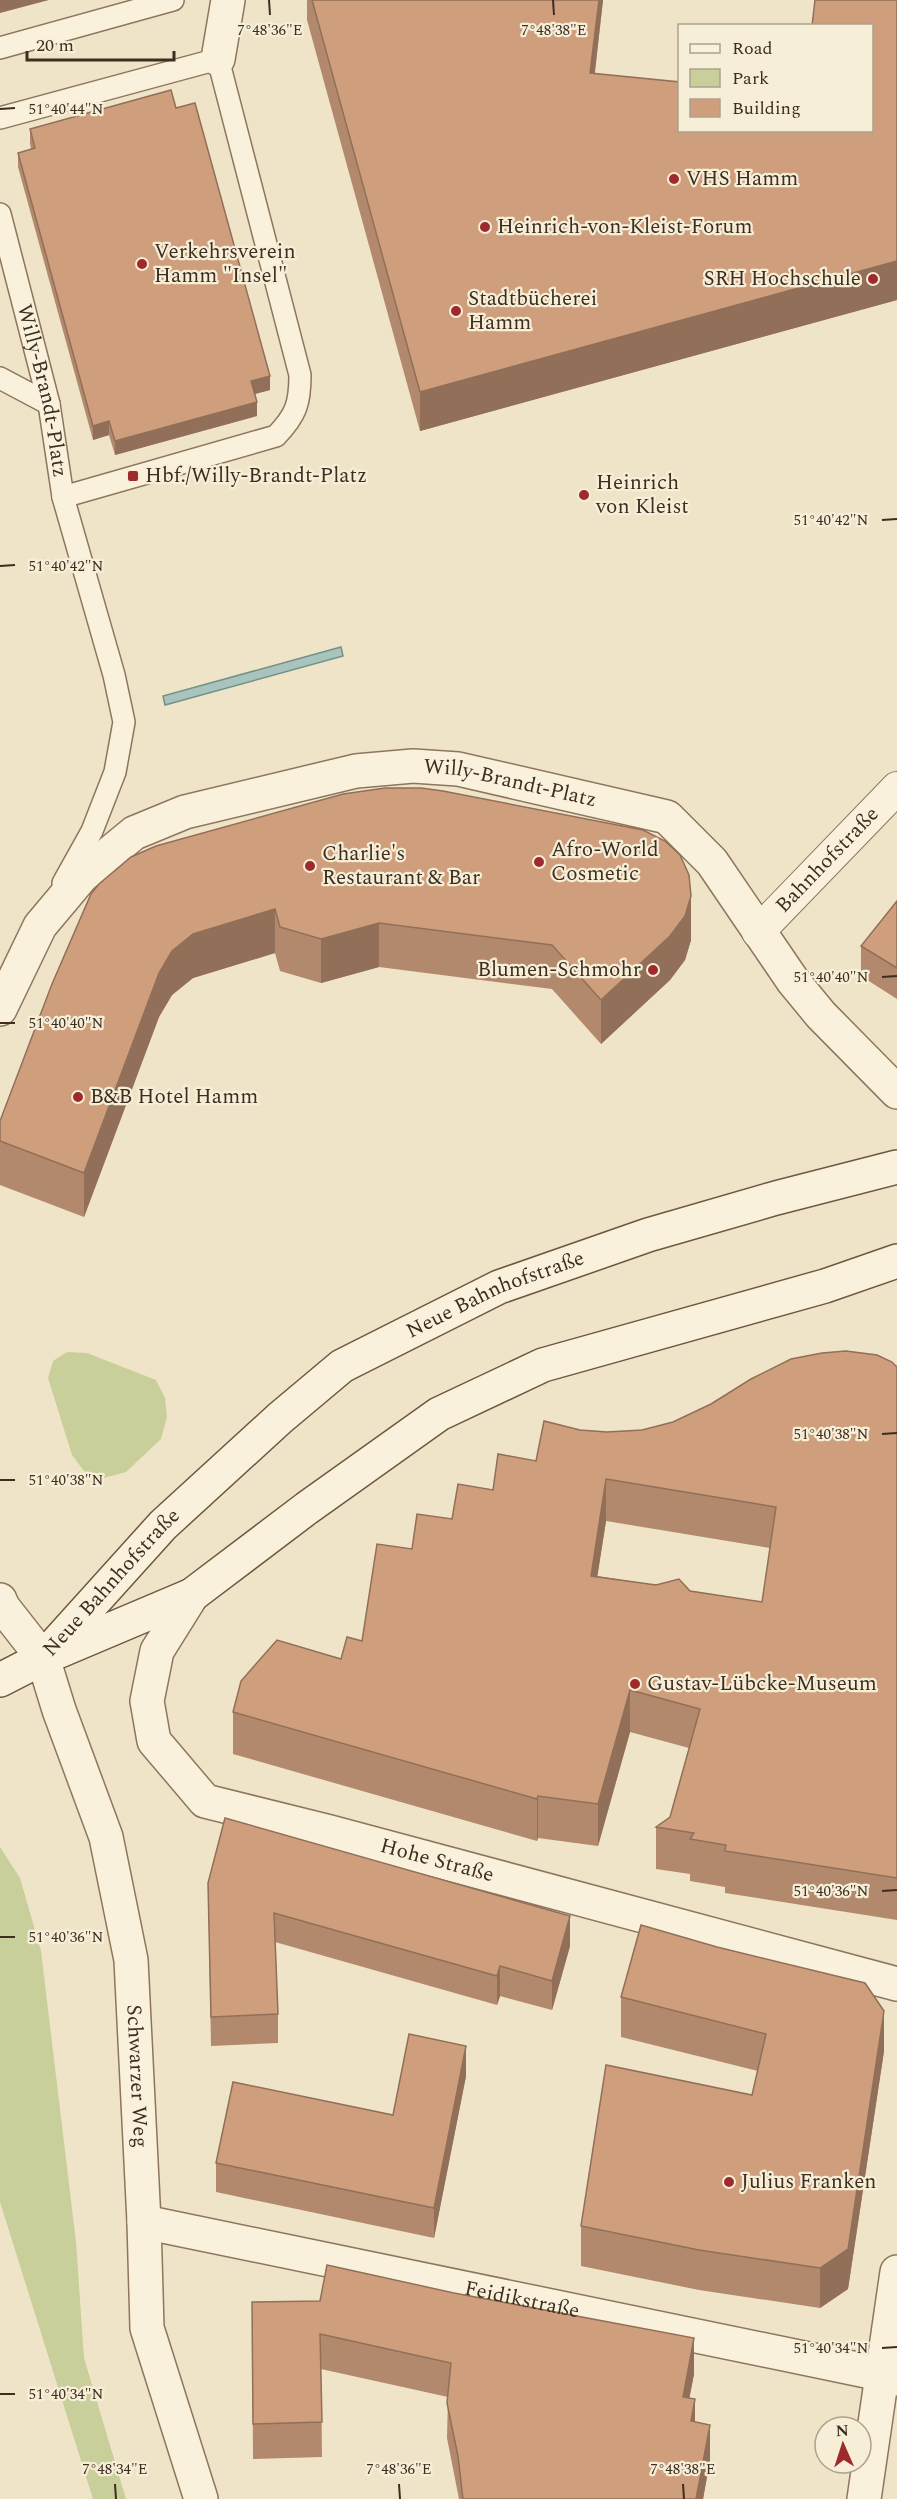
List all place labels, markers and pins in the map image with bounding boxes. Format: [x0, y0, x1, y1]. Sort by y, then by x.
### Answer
place label: VHS Hamm [686, 163, 798, 195]
marker: VHS Hamm [667, 172, 681, 186]
place label: Heinrich-von-Kleist-Forum [497, 211, 752, 243]
marker: Heinrich-von-Kleist-Forum [478, 220, 492, 234]
place label: Verkehrsverein Hamm "Insel" [154, 236, 296, 292]
marker: Verkehrsverein Hamm "Insel" [135, 257, 149, 271]
place label: SRH Hochschule [704, 263, 861, 295]
marker: SRH Hochschule [866, 272, 880, 286]
place label: Stadtbücherei Hamm [468, 283, 597, 339]
marker: Stadtbücherei Hamm [449, 304, 463, 318]
place label: Hbf./Willy-Brandt-Platz [145, 460, 367, 492]
place label: Heinrich von Kleist [595, 467, 689, 523]
marker: Hbf./Willy-Brandt-Platz [126, 469, 140, 483]
marker: Heinrich von Kleist [577, 488, 591, 502]
place label: Afro-World Cosmetic [551, 834, 659, 890]
place label: Charlie's Restaurant & Bar [322, 838, 480, 894]
marker: Afro-World Cosmetic [532, 855, 546, 869]
marker: Charlie's Restaurant & Bar [303, 859, 317, 873]
place label: Blumen-Schmohr [477, 954, 641, 986]
marker: Blumen-Schmohr [646, 963, 660, 977]
place label: B&B Hotel Hamm [90, 1081, 258, 1113]
marker: B&B Hotel Hamm [71, 1090, 85, 1104]
place label: Gustav-Lübcke-Museum [647, 1668, 877, 1700]
marker: Gustav-Lübcke-Museum [628, 1677, 642, 1691]
place label: Julius Franken [741, 2166, 877, 2198]
marker: Julius Franken [722, 2175, 736, 2189]

